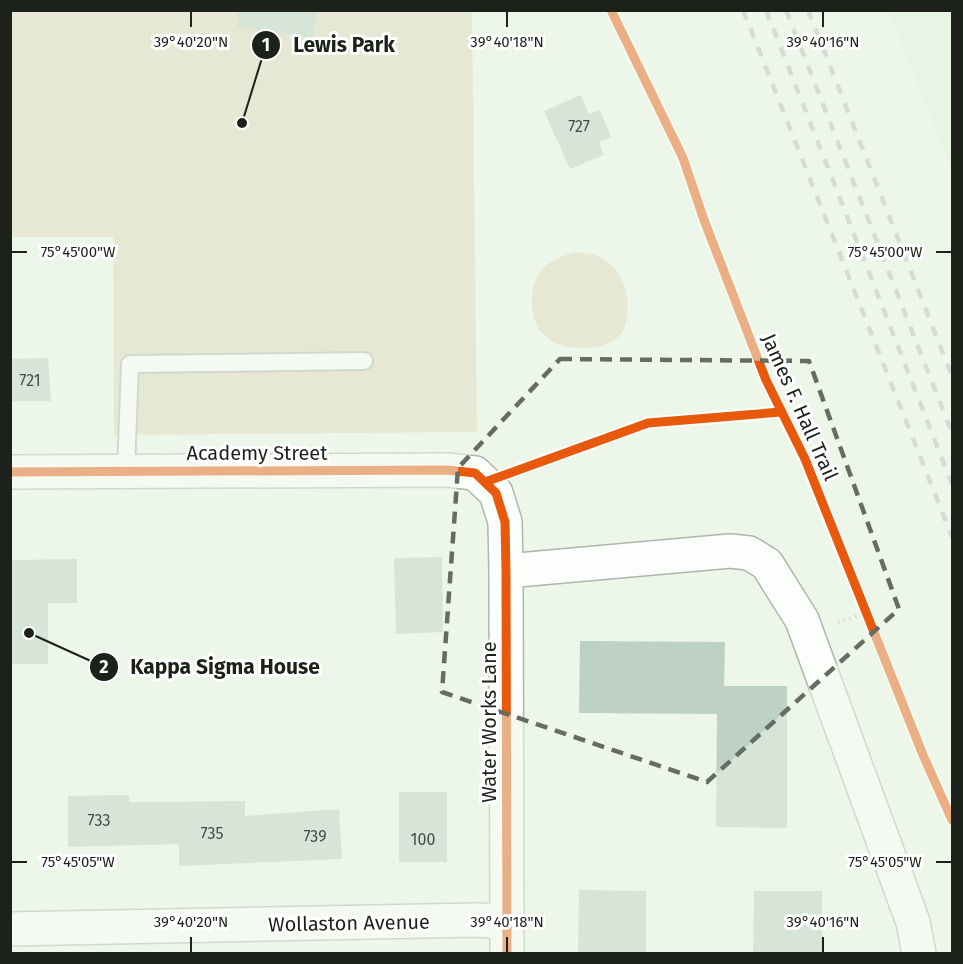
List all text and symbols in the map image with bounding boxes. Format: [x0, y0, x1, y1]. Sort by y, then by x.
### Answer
callout: Lewis Park [251, 25, 406, 64]
text: Lewis Park [293, 32, 395, 58]
text: 39°40'20"N [154, 33, 228, 51]
text: 39°40'18"N [470, 33, 544, 51]
text: 39°40'16"N [787, 33, 859, 51]
text: 1 [262, 34, 270, 56]
house number: 727 [568, 117, 590, 136]
text: 75°45'00"W [41, 243, 116, 261]
text: 75°45'00"W [848, 243, 923, 261]
street label: James F. Hall Trail [757, 330, 843, 484]
house number: 721 [19, 371, 41, 390]
street label: Academy Street [187, 441, 328, 465]
street label: Water Works Lane [477, 641, 501, 803]
callout: Kappa Sigma House [89, 648, 332, 687]
text: Kappa Sigma House [130, 654, 320, 680]
text: 2 [99, 656, 109, 678]
house number: 733 [88, 811, 110, 830]
house number: 735 [201, 824, 223, 843]
house number: 739 [303, 827, 327, 846]
house number: 100 [411, 830, 435, 849]
text: 75°45'05"W [41, 853, 115, 871]
text: 75°45'05"W [848, 853, 922, 871]
street label: Wollaston Avenue [268, 910, 430, 936]
text: 39°40'20"N [154, 913, 228, 931]
text: 39°40'18"N [470, 913, 544, 931]
text: 39°40'16"N [787, 913, 859, 931]

